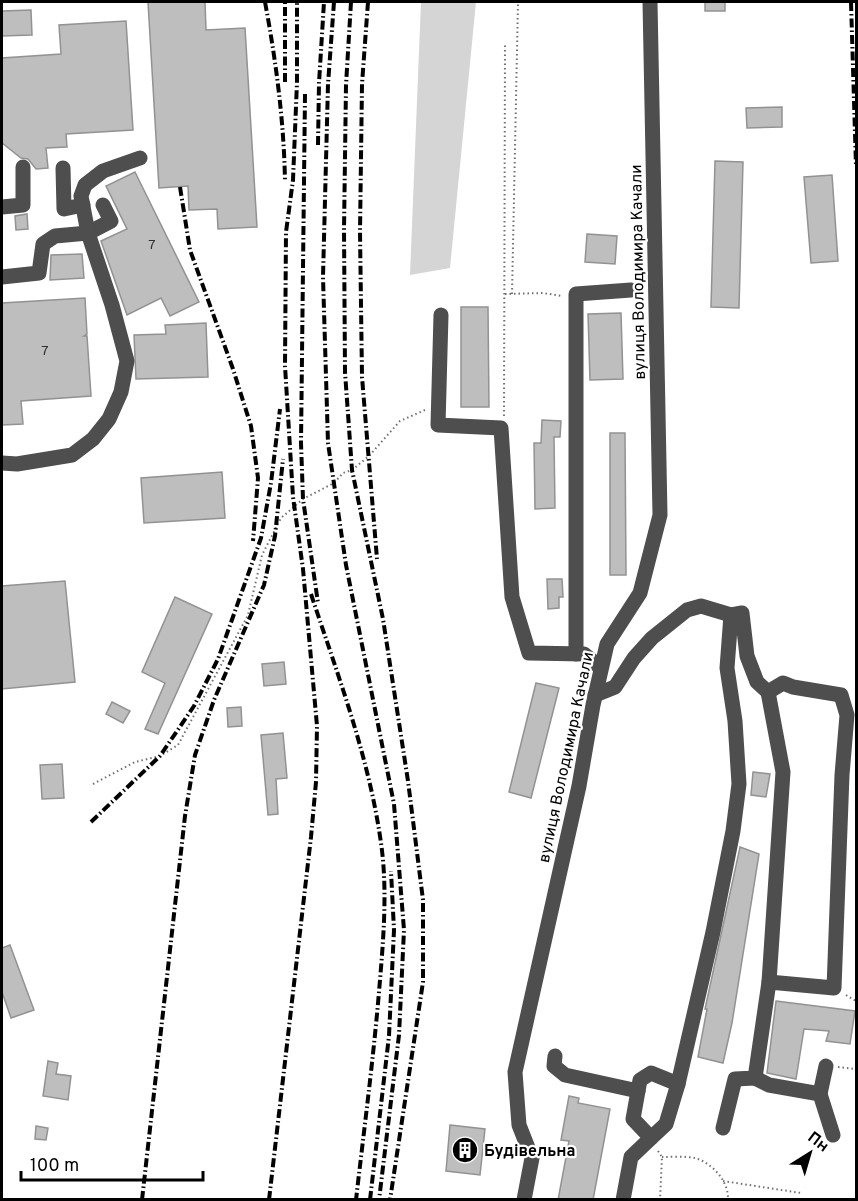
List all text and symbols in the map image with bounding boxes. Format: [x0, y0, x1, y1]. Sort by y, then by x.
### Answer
street label: вулиця Володимира Качали [627, 164, 651, 380]
house number: 7 [148, 237, 156, 254]
house number: 7 [41, 343, 49, 360]
street label: вулиця Володимира Качали [535, 650, 599, 865]
north arrow [780, 1123, 840, 1183]
text: Пн [803, 1128, 832, 1157]
building icon: Будівельна [450, 1135, 480, 1165]
place label: Будівельна [484, 1142, 575, 1162]
scale bar [21, 1144, 202, 1182]
text: 100 m [30, 1155, 79, 1178]

